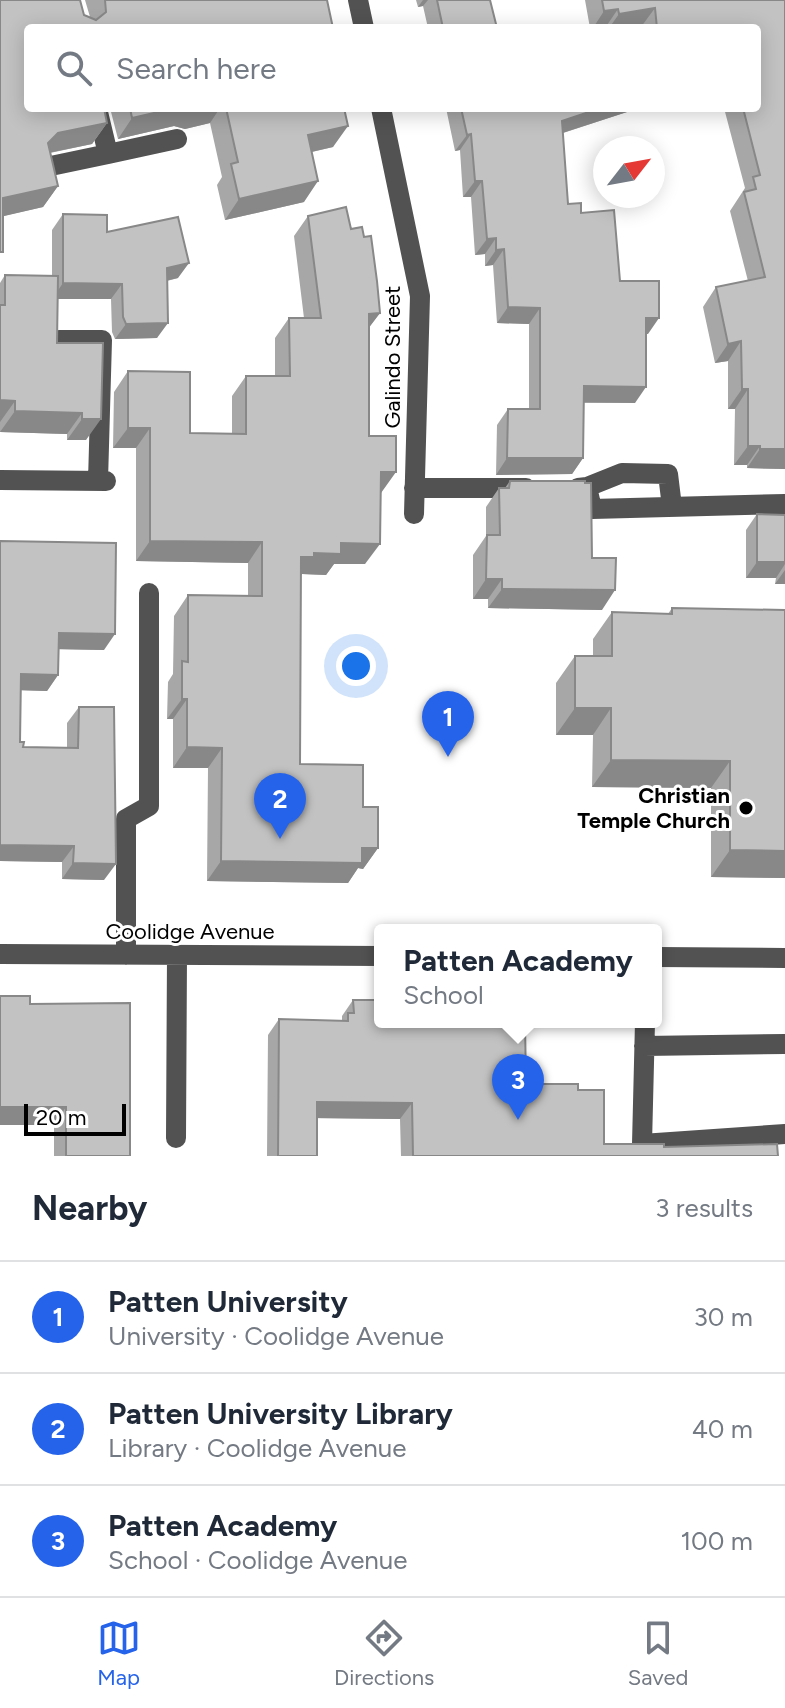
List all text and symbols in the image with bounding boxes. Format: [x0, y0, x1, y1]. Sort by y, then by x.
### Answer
search box [24, 24, 761, 112]
icon: search [52, 46, 96, 90]
text: Search here [116, 50, 276, 87]
north arrow [593, 136, 665, 208]
street label: Galindo Street [379, 286, 406, 428]
your location [336, 646, 376, 686]
pin: 1 [422, 691, 474, 757]
pin: 2 [254, 773, 306, 839]
place label: Christian Temple Church [577, 782, 730, 834]
marker: Christian Temple Church [737, 799, 755, 817]
street label: Coolidge Avenue [106, 918, 274, 945]
popup [374, 924, 662, 1028]
text: Patten Academy [403, 942, 633, 979]
text: School [403, 979, 484, 1011]
pin: 3 [492, 1054, 544, 1120]
scale bar [24, 1100, 126, 1136]
text: 20 m [36, 1104, 87, 1131]
text: Nearby [32, 1188, 147, 1229]
text: 3 results [655, 1192, 753, 1224]
text: Patten University [108, 1283, 348, 1320]
text: 1 [53, 1301, 63, 1333]
text: 30 m [694, 1301, 753, 1333]
text: University · Coolidge Avenue [108, 1320, 444, 1352]
text: Patten University Library [108, 1395, 453, 1432]
text: 2 [50, 1413, 66, 1445]
text: 40 m [692, 1413, 753, 1445]
text: Library · Coolidge Avenue [108, 1432, 406, 1464]
text: Patten Academy [108, 1507, 337, 1544]
text: 3 [51, 1525, 65, 1557]
text: 100 m [680, 1525, 753, 1557]
text: School · Coolidge Avenue [108, 1544, 408, 1576]
tab: Map [97, 1616, 141, 1691]
tab: Directions [334, 1616, 434, 1691]
tab: Saved [628, 1616, 688, 1691]

